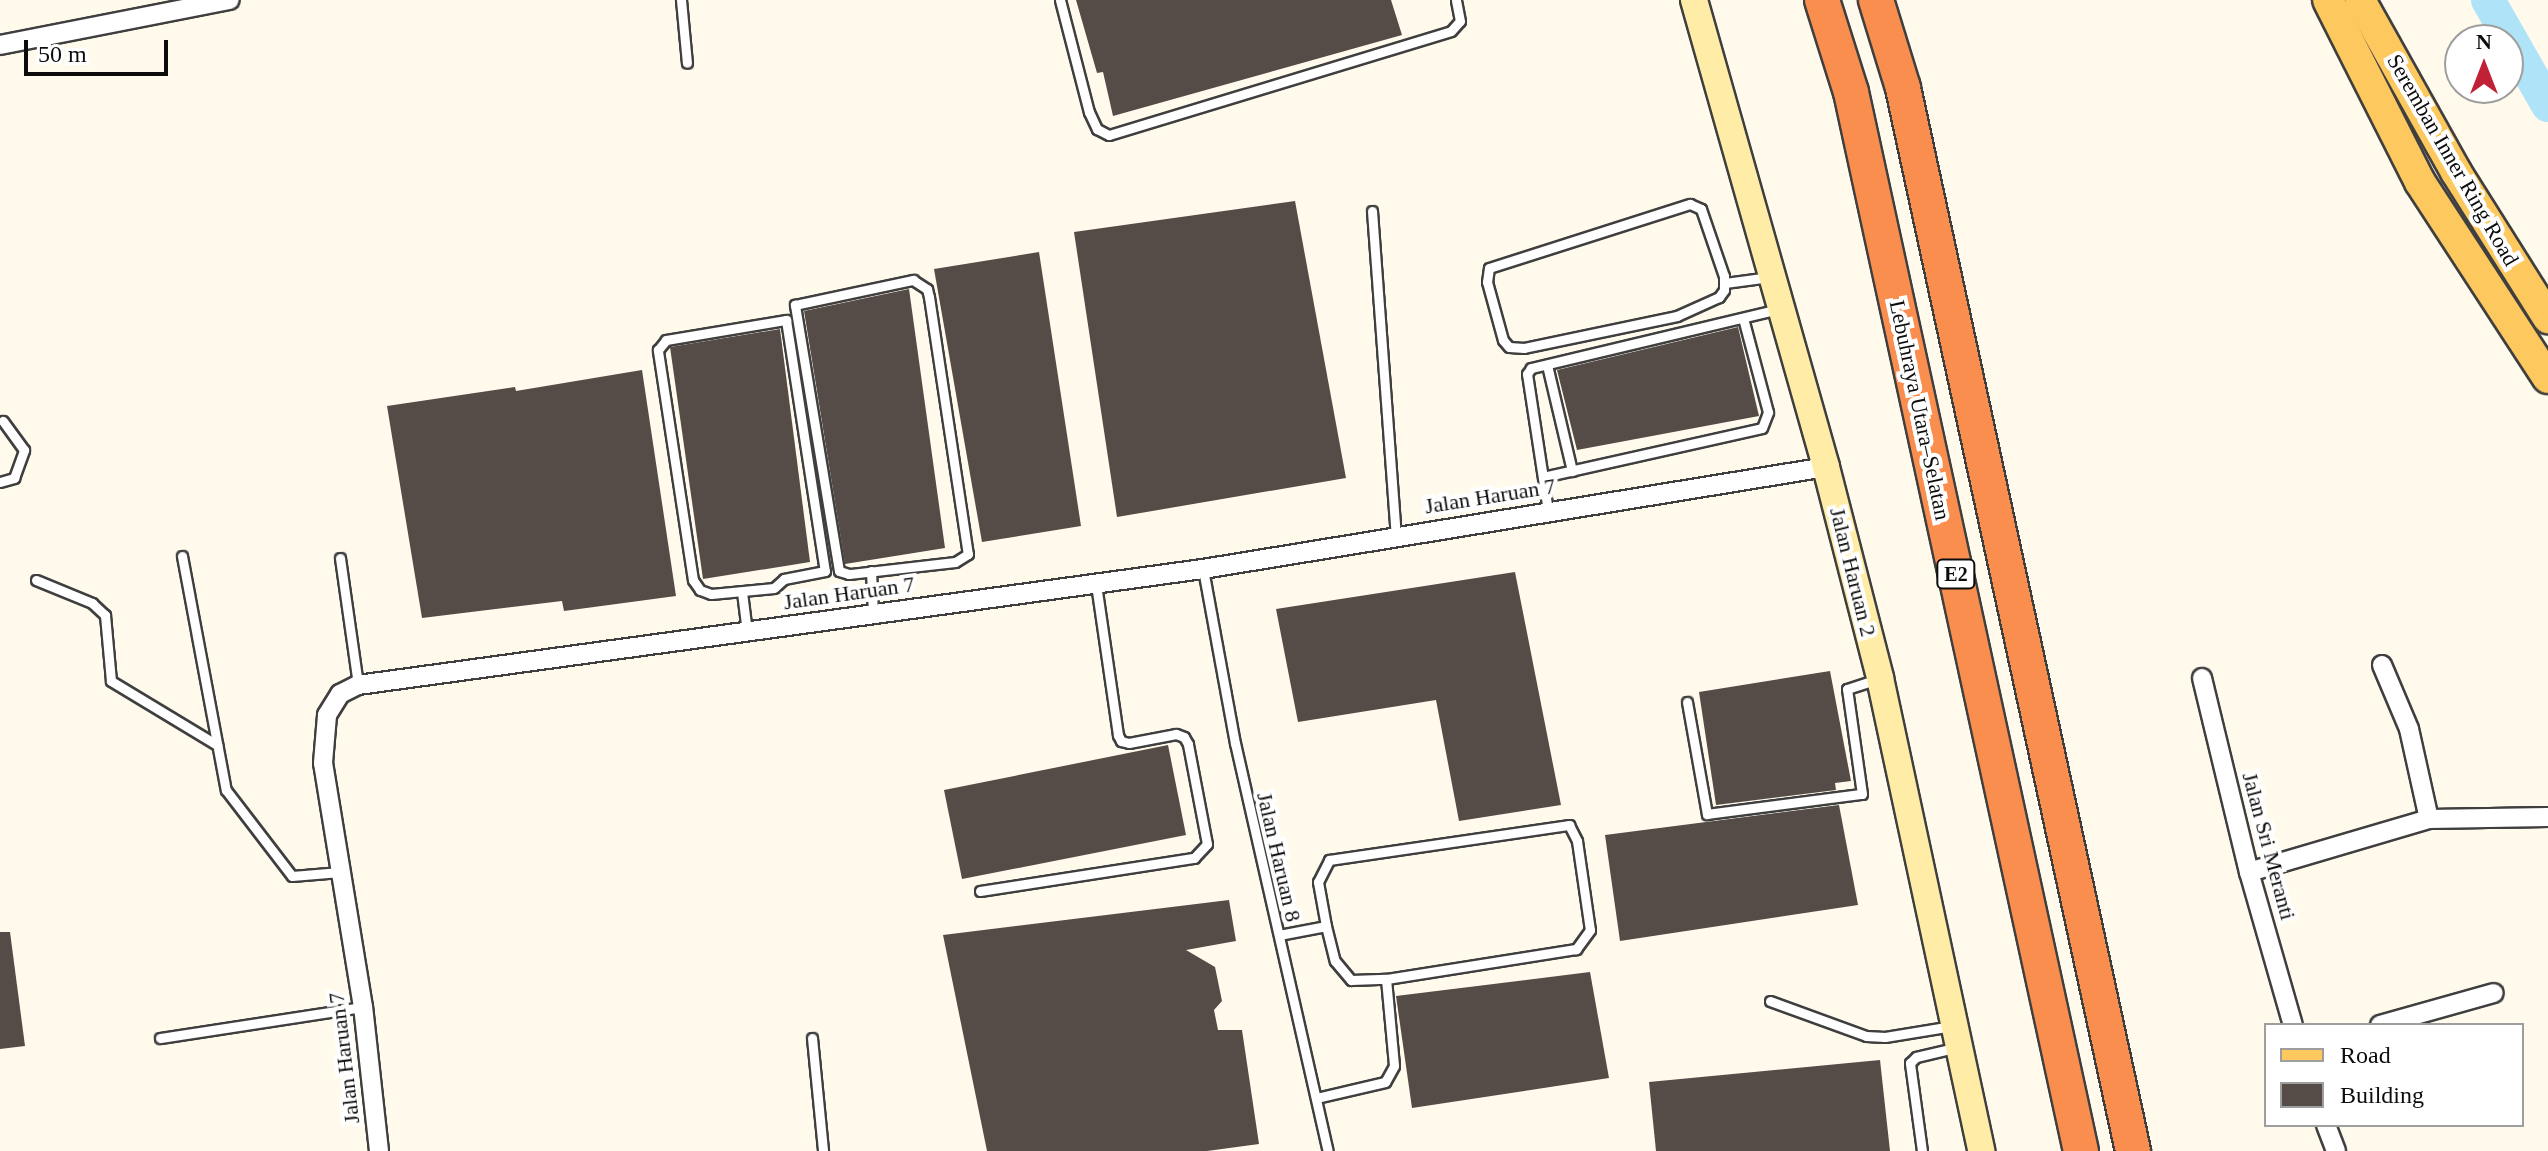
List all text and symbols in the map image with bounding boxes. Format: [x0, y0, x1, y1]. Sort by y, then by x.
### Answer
scale bar [28, 24, 172, 74]
north arrow [2444, 24, 2524, 104]
text: N [2476, 29, 2492, 54]
text: 50 m [38, 41, 87, 67]
street label: Seremban Inner Ring Road [2382, 49, 2524, 271]
street label: Lebuhraya Utara–Selatan [1884, 298, 1956, 522]
street label: Jalan Haruan 7 [1423, 473, 1557, 519]
street label: Jalan Haruan 2 [1824, 505, 1882, 639]
road number: E2 [1936, 558, 1976, 590]
street label: Jalan Haruan 7 [782, 571, 916, 615]
street label: Jalan Sri Meranti [2237, 769, 2301, 923]
street label: Jalan Haruan 8 [1251, 790, 1307, 924]
street label: Jalan Haruan 7 [323, 991, 365, 1125]
legend [2264, 1023, 2524, 1127]
text: Road [2340, 1042, 2391, 1068]
text: Building [2340, 1082, 2424, 1108]

